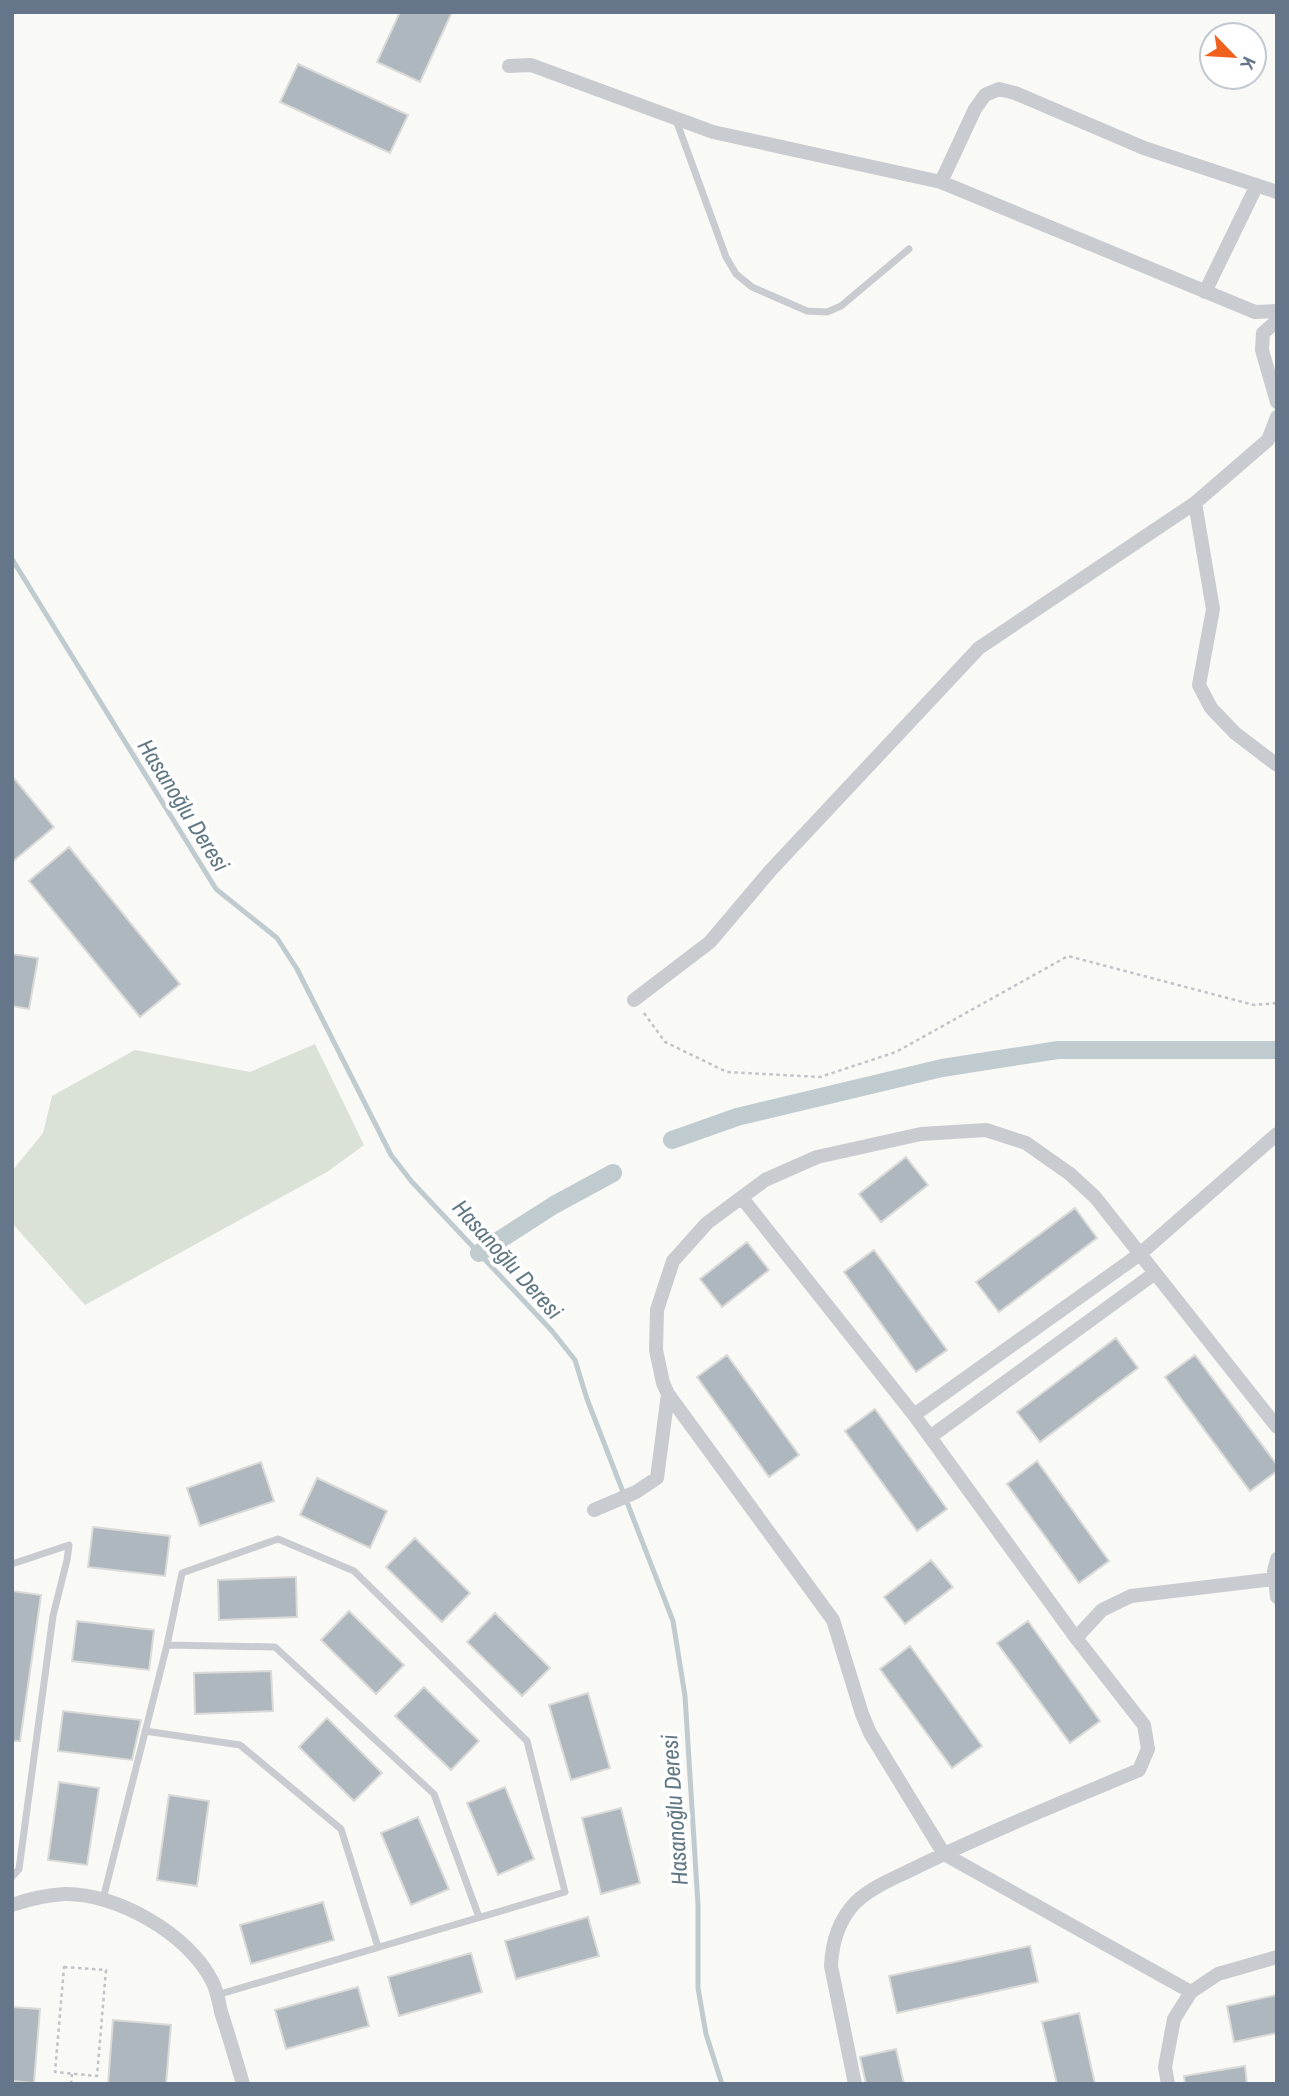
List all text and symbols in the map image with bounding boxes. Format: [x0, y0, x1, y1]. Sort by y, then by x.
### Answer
north arrow [1198, 21, 1268, 91]
text: K [1234, 53, 1263, 74]
water label: Hasanoğlu Deresi [131, 733, 238, 878]
water label: Hasanoğlu Deresi [446, 1193, 571, 1326]
water label: Hasanoğlu Deresi [653, 1733, 695, 1886]

